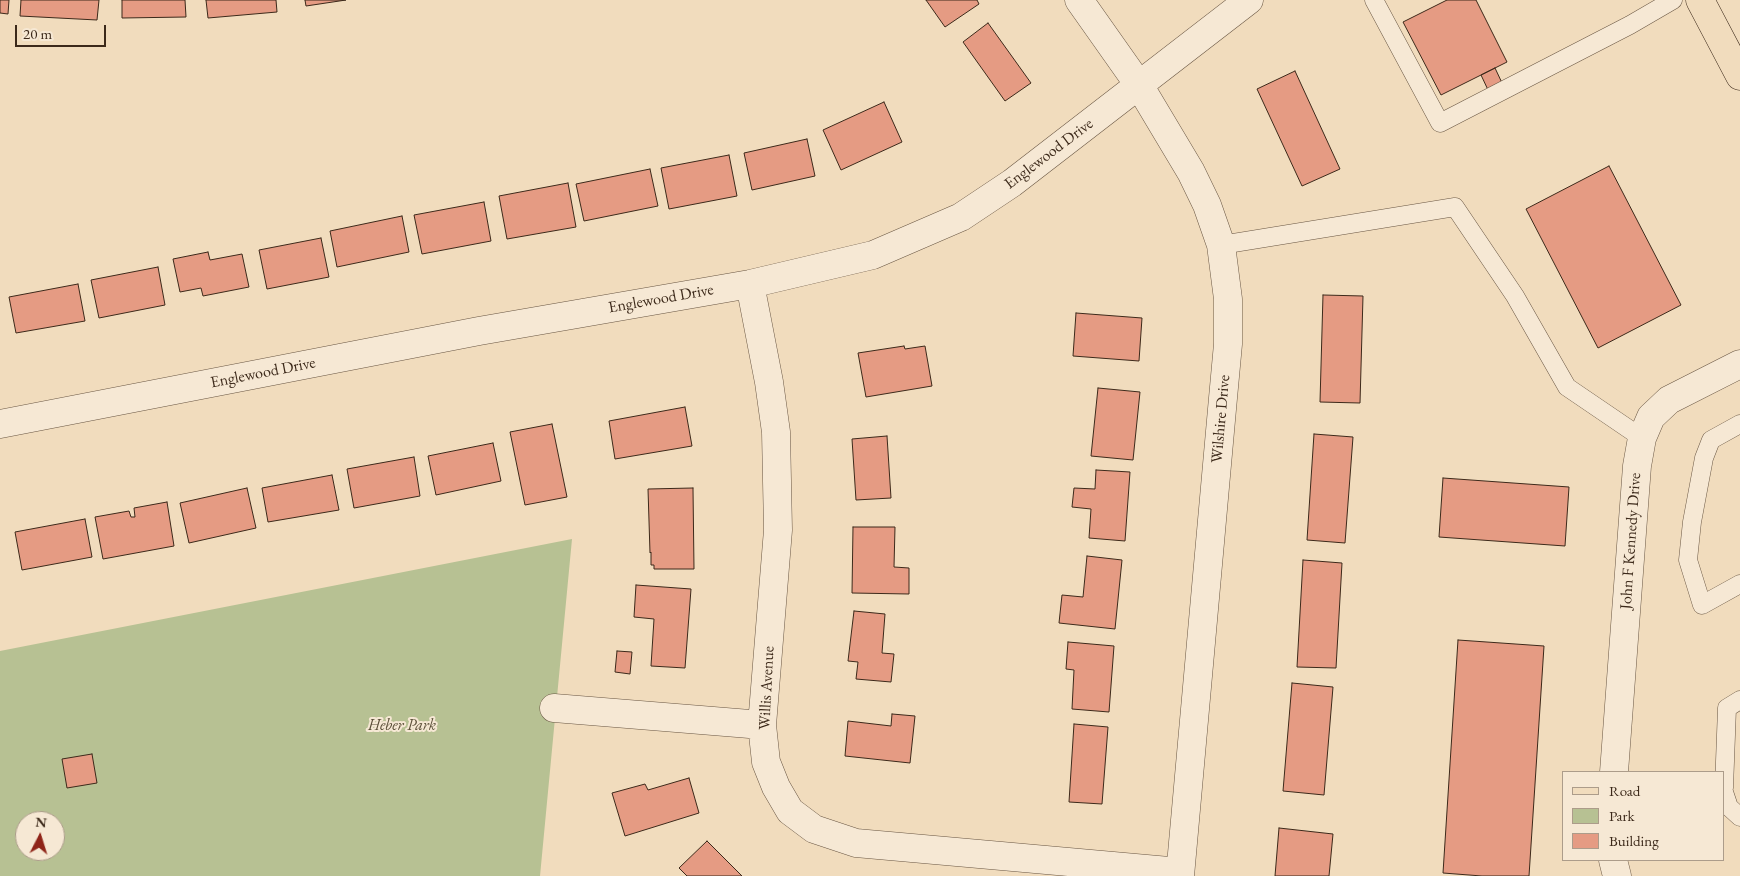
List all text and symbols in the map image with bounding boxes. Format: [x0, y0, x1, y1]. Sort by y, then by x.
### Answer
scale bar [18, 15, 109, 47]
text: 20 m [23, 24, 52, 43]
street label: Englewood Drive [1001, 114, 1097, 194]
street label: Englewood Drive [607, 280, 715, 318]
street label: Englewood Drive [209, 353, 317, 393]
street label: Wilshire Drive [1208, 374, 1234, 464]
street label: John F Kennedy Drive [1617, 472, 1645, 610]
street label: Willis Avenue [755, 645, 779, 731]
park label: Heber Park [368, 716, 436, 736]
legend [1562, 771, 1725, 861]
text: Road [1609, 781, 1640, 800]
text: Park [1609, 806, 1635, 825]
north arrow [15, 811, 65, 861]
text: N [35, 813, 48, 832]
text: Building [1609, 831, 1659, 850]

